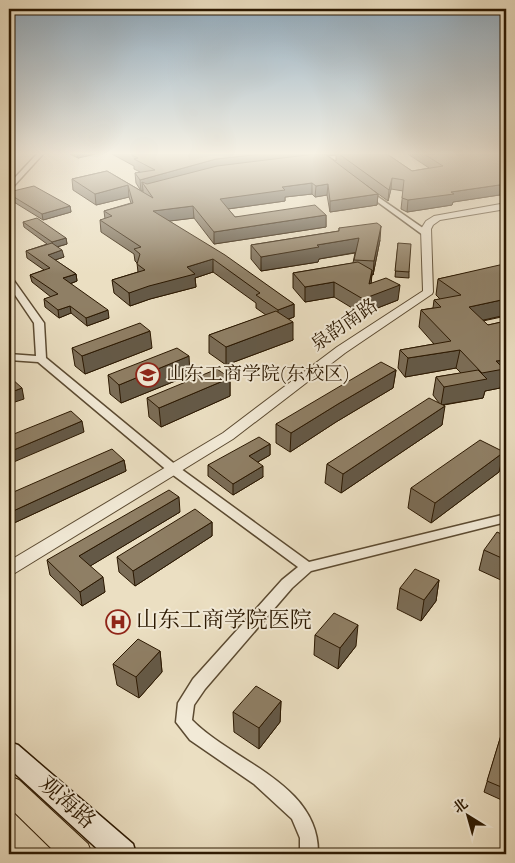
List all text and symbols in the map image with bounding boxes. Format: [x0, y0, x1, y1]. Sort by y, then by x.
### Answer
street label: 泉韵南路 [306, 293, 384, 359]
school or university icon: 山东工商学院(东校区) [135, 362, 161, 388]
place label: 山东工商学院(东校区) [166, 362, 349, 389]
place label: 山东工商学院医院 [136, 606, 312, 638]
hospital icon: 山东工商学院医院 [105, 609, 131, 635]
street label: 观海路 [31, 770, 101, 838]
north arrow [442, 790, 492, 840]
text: 北 [450, 795, 473, 819]

